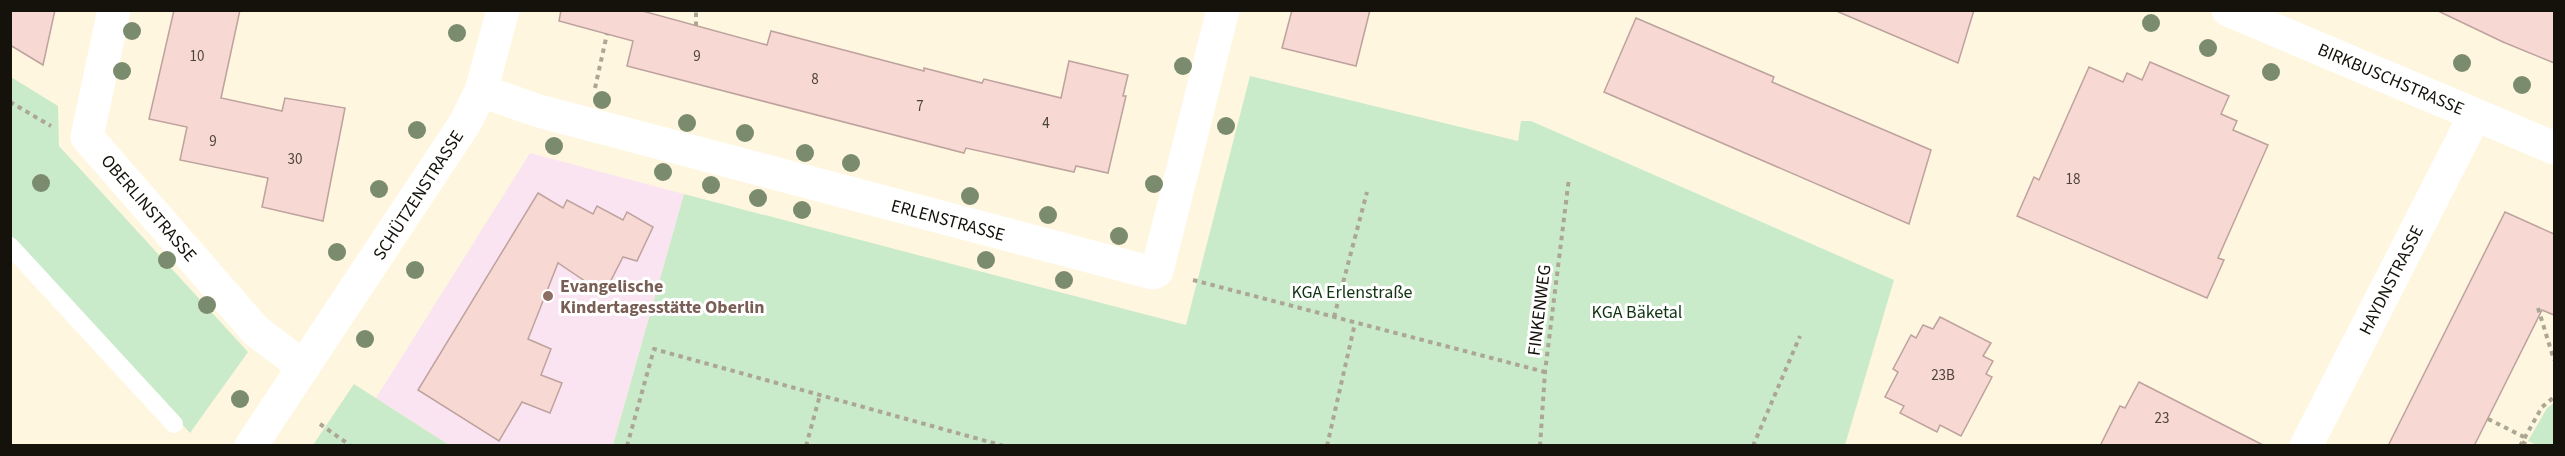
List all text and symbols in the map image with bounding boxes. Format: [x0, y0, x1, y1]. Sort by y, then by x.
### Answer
street label: BIRKBUSCHSTRASSE [2314, 37, 2468, 122]
house number: 10 [190, 46, 204, 67]
house number: 9 [693, 46, 701, 67]
house number: 8 [811, 69, 819, 90]
house number: 7 [916, 96, 924, 117]
house number: 4 [1042, 113, 1050, 134]
street label: SCHÜTZENSTRASSE [367, 126, 470, 265]
house number: 9 [209, 131, 217, 152]
street label: OBERLINSTRASSE [95, 149, 202, 267]
house number: 30 [288, 149, 302, 170]
house number: 18 [2066, 169, 2080, 190]
street label: ERLENSTRASSE [888, 193, 1008, 248]
street label: HAYDNSTRASSE [2353, 221, 2430, 339]
street label: FINKENWEG [1522, 263, 1557, 357]
place label: Evangelische Kindertagesstätte Oberlin [560, 274, 765, 320]
park label: KGA Erlenstraße [1291, 280, 1413, 305]
marker: Evangelische Kindertagesstätte Oberlin [541, 289, 555, 303]
park label: KGA Bäketal [1592, 300, 1682, 325]
house number: 23B [1931, 365, 1955, 386]
house number: 23 [2155, 408, 2169, 429]

